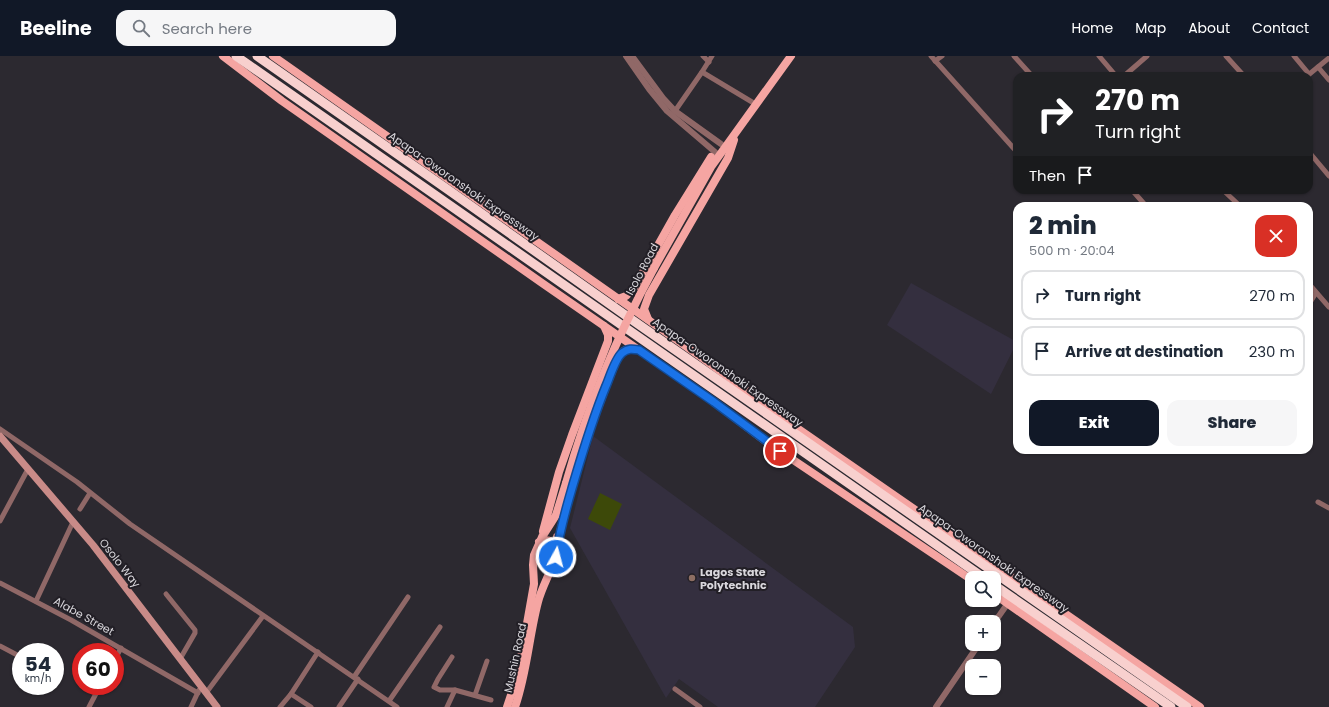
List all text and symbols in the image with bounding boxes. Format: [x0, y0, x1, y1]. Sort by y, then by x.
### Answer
search box [116, 10, 396, 46]
text: Beeline [20, 15, 92, 42]
icon: search [130, 17, 152, 39]
text: Search here [162, 18, 252, 39]
text: Home [1071, 18, 1113, 38]
text: Map [1135, 18, 1166, 38]
text: About [1188, 18, 1230, 38]
text: Contact [1252, 18, 1309, 38]
text: 270 m [1095, 81, 1180, 120]
icon: right [1029, 88, 1081, 140]
text: Turn right [1095, 119, 1181, 144]
street label: Apapa-Oworonshoki Expressway [385, 128, 543, 245]
icon: arrive [1074, 164, 1096, 186]
text: Then [1029, 165, 1066, 186]
text: 2 min [1029, 209, 1097, 242]
button: close [1255, 215, 1297, 257]
street label: Isolo Road [622, 240, 662, 298]
text: 500 m · 20:04 [1029, 241, 1115, 260]
icon: right [1031, 284, 1053, 306]
text: Turn right [1065, 285, 1141, 306]
text: 270 m [1249, 285, 1295, 306]
street label: Apapa-Oworonshoki Expressway [649, 314, 807, 431]
icon: arrive [1031, 340, 1053, 362]
text: Arrive at destination [1065, 341, 1223, 362]
text: 230 m [1249, 341, 1295, 362]
button: Exit [1029, 400, 1159, 446]
button: Share [1167, 400, 1297, 446]
pin [763, 434, 797, 468]
icon: arrive [769, 440, 791, 462]
street label: Apapa-Oworonshoki Expressway [915, 500, 1073, 617]
street label: Osolo Way [96, 535, 145, 592]
position arrow [535, 536, 577, 578]
place label: Lagos State Polytechnic [700, 564, 767, 593]
map controls [965, 571, 1001, 695]
button: search [965, 571, 1001, 607]
marker: Lagos State Polytechnic [687, 573, 697, 583]
street label: Alabe Street [51, 593, 117, 639]
button: + [965, 615, 1001, 651]
street label: Mushin Road [500, 622, 530, 694]
speed limit sign: 60 [72, 643, 124, 695]
text: 54 [25, 650, 51, 678]
button: − [965, 659, 1001, 695]
text: km/h [25, 671, 51, 686]

